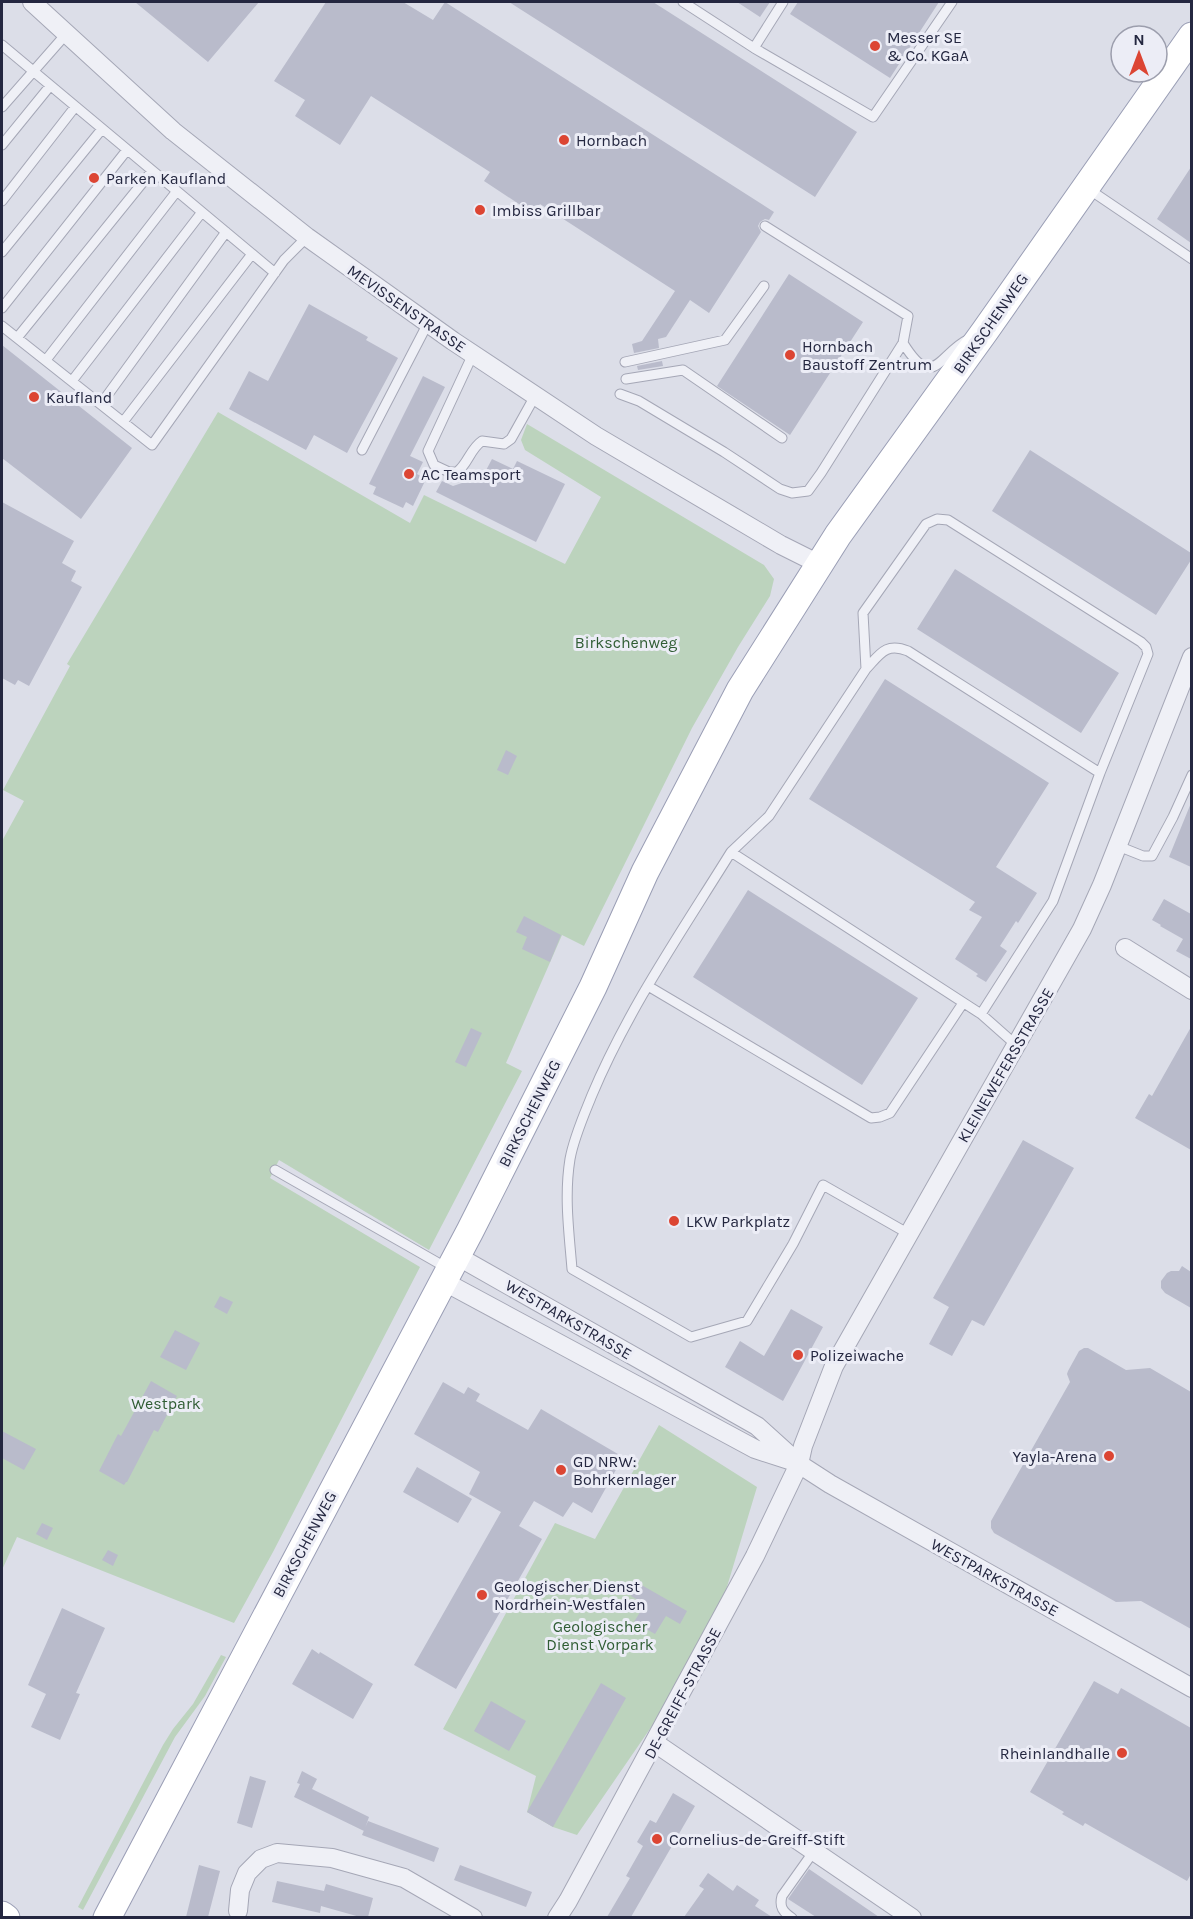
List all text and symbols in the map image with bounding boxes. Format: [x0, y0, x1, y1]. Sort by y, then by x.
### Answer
north arrow [1109, 24, 1169, 84]
place label: Messer SE & Co. KGaA [887, 28, 969, 65]
text: N [1133, 30, 1145, 49]
marker: Messer SE & Co. KGaA [868, 39, 882, 53]
place label: Hornbach [576, 131, 647, 150]
marker: Hornbach [557, 133, 571, 147]
place label: Parken Kaufland [106, 169, 226, 188]
marker: Parken Kaufland [87, 171, 101, 185]
place label: Imbiss Grillbar [492, 201, 600, 220]
marker: Imbiss Grillbar [473, 203, 487, 217]
street label: MEVISSENSTRASSE [344, 260, 470, 356]
street label: BIRKSCHENWEG [949, 270, 1032, 377]
place label: Hornbach Baustoff Zentrum [802, 337, 932, 374]
marker: Hornbach Baustoff Zentrum [783, 348, 797, 362]
place label: Kaufland [46, 388, 112, 407]
marker: Kaufland [27, 390, 41, 404]
place label: AC Teamsport [421, 465, 521, 484]
marker: AC Teamsport [402, 467, 416, 481]
park label: Birkschenweg [575, 633, 677, 652]
street label: KLEINEWEFERSSTRASSE [953, 984, 1058, 1146]
street label: BIRKSCHENWEG [494, 1056, 565, 1170]
place label: LKW Parkplatz [686, 1212, 790, 1231]
marker: LKW Parkplatz [667, 1214, 681, 1228]
street label: WESTPARKSTRASSE [502, 1275, 635, 1363]
place label: Polizeiwache [810, 1346, 904, 1365]
marker: Polizeiwache [791, 1348, 805, 1362]
park label: Westpark [131, 1394, 201, 1413]
place label: Yayla-Arena [1012, 1447, 1097, 1466]
marker: Yayla-Arena [1102, 1449, 1116, 1463]
place label: GD NRW: Bohrkernlager [573, 1452, 676, 1489]
marker: GD NRW: Bohrkernlager [554, 1463, 568, 1477]
street label: BIRKSCHENWEG [268, 1488, 340, 1601]
street label: WESTPARKSTRASSE [928, 1534, 1062, 1620]
place label: Geologischer Dienst Nordrhein-Westfalen [494, 1577, 646, 1614]
marker: Geologischer Dienst Nordrhein-Westfalen [475, 1588, 489, 1602]
park label: Geologischer Dienst Vorpark [546, 1617, 654, 1654]
street label: DE-GREIFF-STRASSE [640, 1624, 725, 1762]
place label: Rheinlandhalle [1000, 1744, 1110, 1763]
marker: Rheinlandhalle [1115, 1746, 1129, 1760]
place label: Cornelius-de-Greiff-Stift [669, 1830, 845, 1849]
marker: Cornelius-de-Greiff-Stift [650, 1832, 664, 1846]

